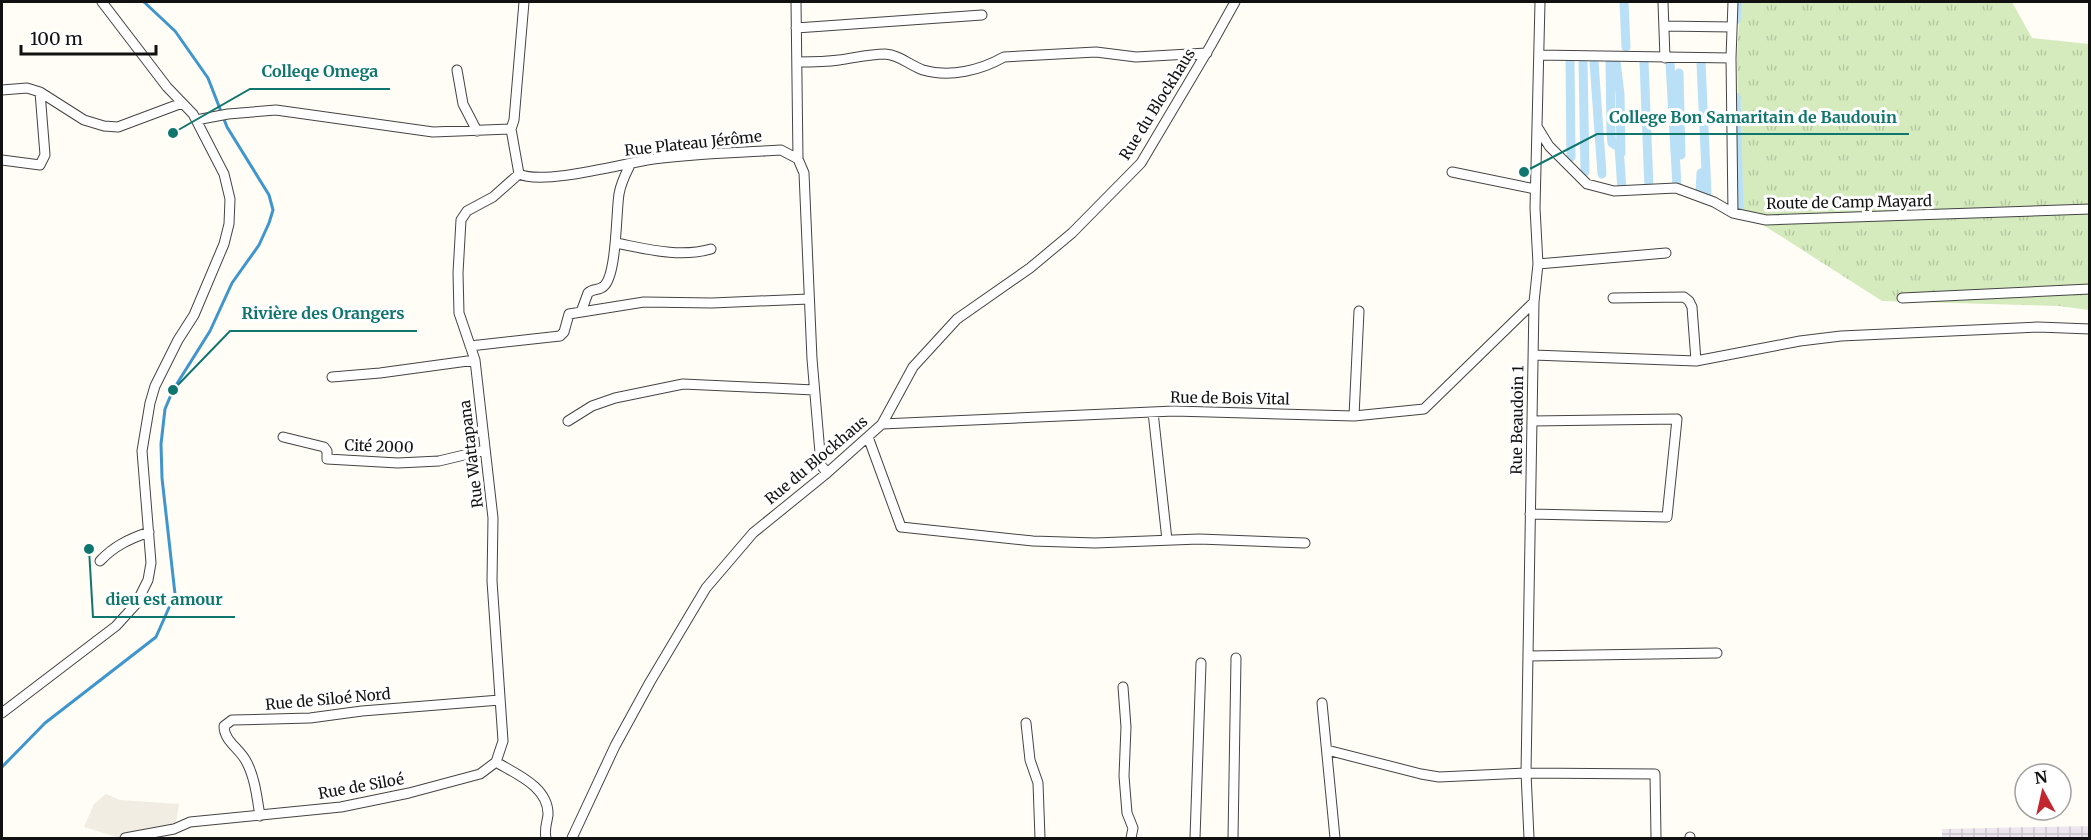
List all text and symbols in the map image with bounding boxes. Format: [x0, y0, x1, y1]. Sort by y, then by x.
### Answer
scale bar [21, 18, 156, 56]
text: 100 m [30, 27, 83, 50]
street label: Rue du Blockhaus [1115, 45, 1199, 163]
callout: Colleqe Omega [250, 55, 390, 89]
text: Colleqe Omega [262, 61, 378, 81]
callout: College Bon Samaritain de Baudouin [1597, 100, 1909, 134]
text: College Bon Samaritain de Baudouin [1609, 107, 1897, 127]
street label: Rue Plateau Jérôme [623, 126, 763, 160]
street label: Route de Camp Mayard [1766, 191, 1932, 213]
callout: Rivière des Orangers [230, 297, 417, 331]
text: Rivière des Orangers [241, 303, 405, 323]
street label: Rue Beaudoin 1 [1507, 365, 1527, 475]
street label: Rue de Bois Vital [1170, 387, 1290, 409]
street label: Rue Wattapana [455, 399, 487, 509]
street label: Rue du Blockhaus [761, 412, 871, 508]
street label: Cité 2000 [344, 435, 414, 457]
callout: dieu est amour [93, 583, 235, 617]
text: dieu est amour [105, 589, 223, 609]
street label: Rue de Siloé Nord [265, 684, 391, 714]
north arrow [2013, 762, 2073, 822]
text: N [2033, 766, 2049, 788]
street label: Rue de Siloé [317, 769, 406, 803]

